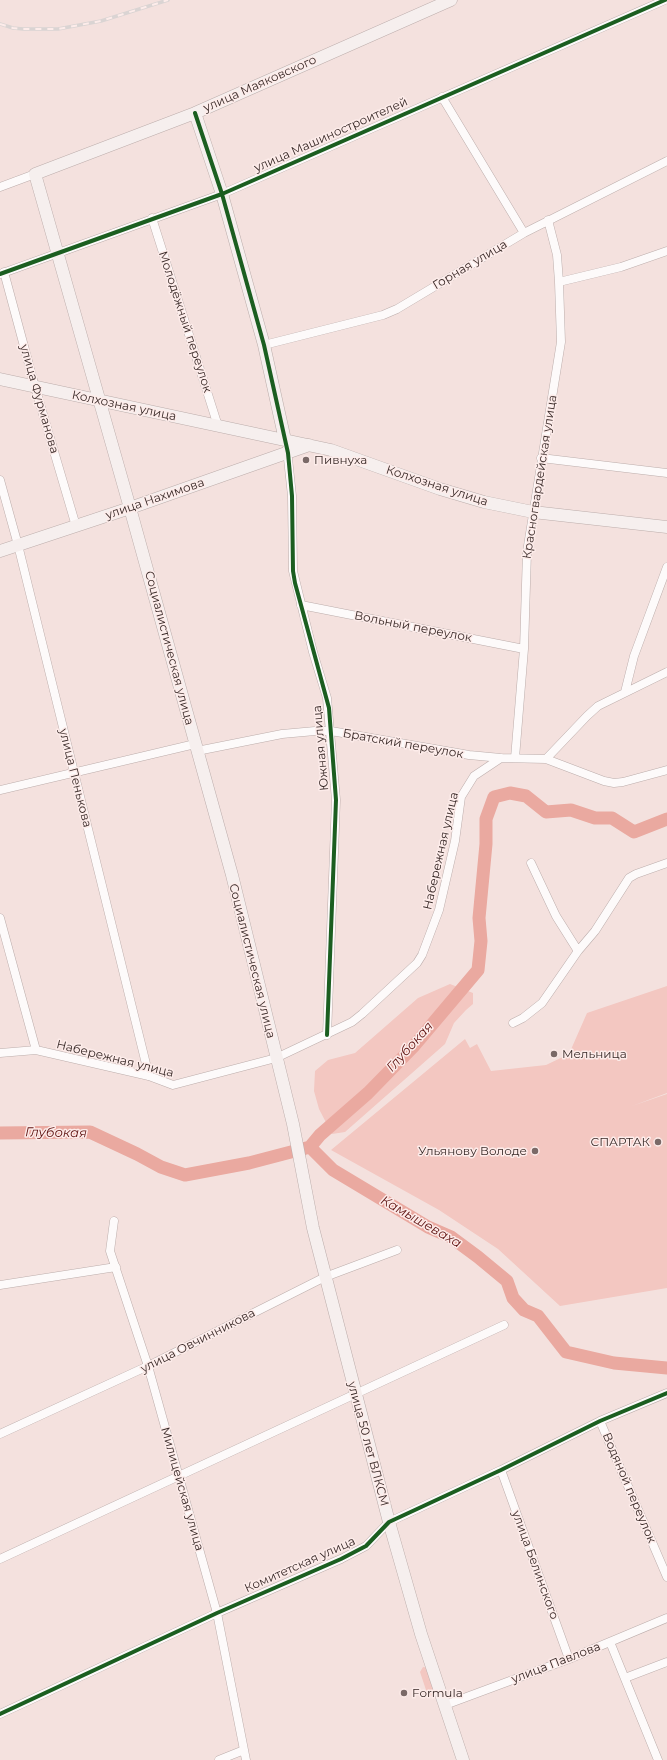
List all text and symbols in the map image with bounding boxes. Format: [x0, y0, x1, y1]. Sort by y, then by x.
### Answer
street label: улица Маяковского [201, 53, 319, 115]
street label: улица Машиностроителей [252, 95, 410, 175]
street label: Горная улица [430, 237, 510, 293]
street label: Молодёжный переулок [155, 249, 215, 395]
street label: улица Фурманова [17, 343, 61, 455]
street label: Колхозная улица [70, 388, 178, 424]
street label: Красногвардейская улица [520, 394, 560, 560]
place label: Пивнуха [314, 453, 367, 467]
marker: Пивнуха [301, 455, 311, 465]
street label: Колхозная улица [384, 463, 490, 509]
street label: улица Нахимова [104, 475, 206, 523]
street label: Социалистическая улица [141, 569, 197, 727]
street label: Вольный переулок [353, 609, 473, 645]
street label: Южная улица [310, 705, 332, 791]
street label: Братский переулок [342, 726, 464, 762]
street label: улица Пенькова [56, 727, 94, 829]
street label: Набережная улица [420, 791, 462, 911]
street label: Социалистическая улица [226, 882, 278, 1040]
water label: Глубокая [383, 1019, 437, 1075]
street label: Набережная улица [55, 1037, 175, 1081]
place label: Мельница [562, 1047, 627, 1061]
marker: Мельница [549, 1049, 559, 1059]
water label: Глубокая [25, 1125, 87, 1141]
place label: СПАРТАК [591, 1135, 650, 1149]
marker: СПАРТАК [653, 1137, 663, 1147]
place label: Ульянову Володе [418, 1144, 527, 1158]
marker: Ульянову Володе [530, 1146, 540, 1156]
water label: Камышеваха [378, 1193, 464, 1251]
street label: улица Овчинникова [138, 1306, 258, 1376]
street label: улица 50 лет ВЛКСМ [344, 1380, 392, 1508]
street label: Милицейская улица [157, 1425, 207, 1553]
street label: Водяной переулок [599, 1431, 659, 1545]
street label: улица Белинского [509, 1509, 561, 1621]
street label: Комитетская улица [242, 1534, 358, 1596]
street label: улица Павлова [509, 1639, 603, 1687]
place label: Formula [412, 1686, 463, 1700]
marker: Formula [399, 1688, 409, 1698]

